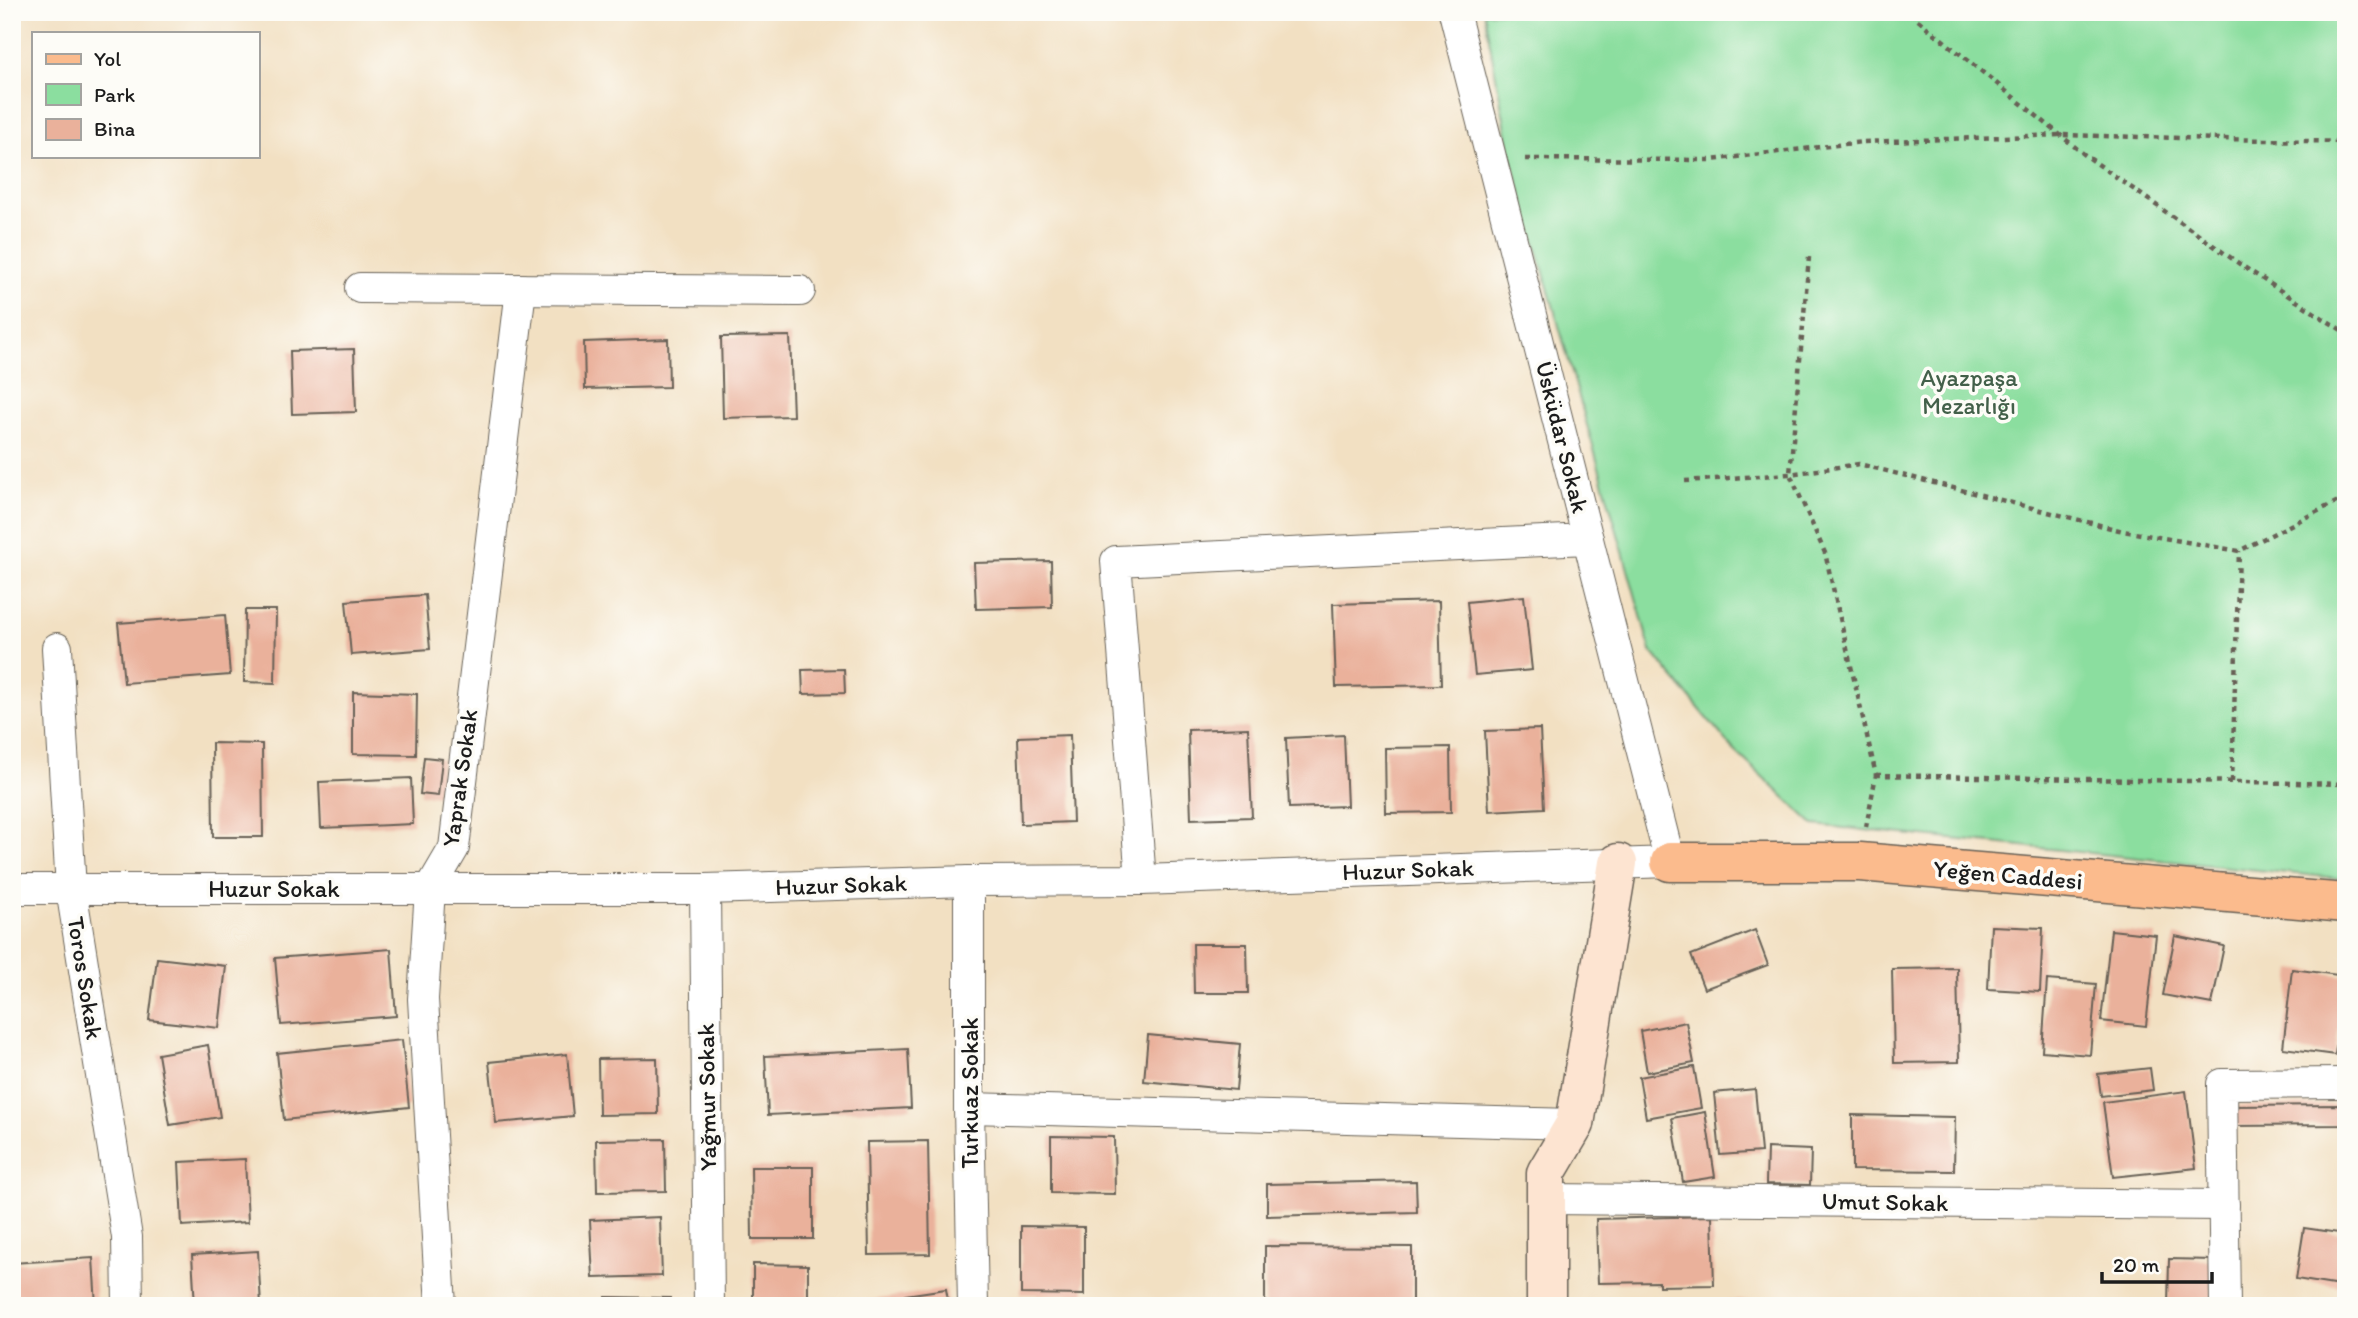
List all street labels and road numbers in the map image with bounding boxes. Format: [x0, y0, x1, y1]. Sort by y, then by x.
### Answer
street label: Üsküdar Sokak [1530, 358, 1595, 516]
street label: Yaprak Sokak [435, 707, 484, 849]
street label: Huzur Sokak [1342, 853, 1475, 886]
street label: Yeğen Caddesi [1932, 854, 2084, 895]
street label: Huzur Sokak [775, 868, 908, 901]
street label: Huzur Sokak [208, 874, 340, 903]
street label: Toros Sokak [61, 914, 110, 1042]
street label: Turkuaz Sokak [955, 1017, 984, 1169]
street label: Yağmur Sokak [691, 1022, 722, 1171]
street label: Umut Sokak [1821, 1186, 1949, 1217]

